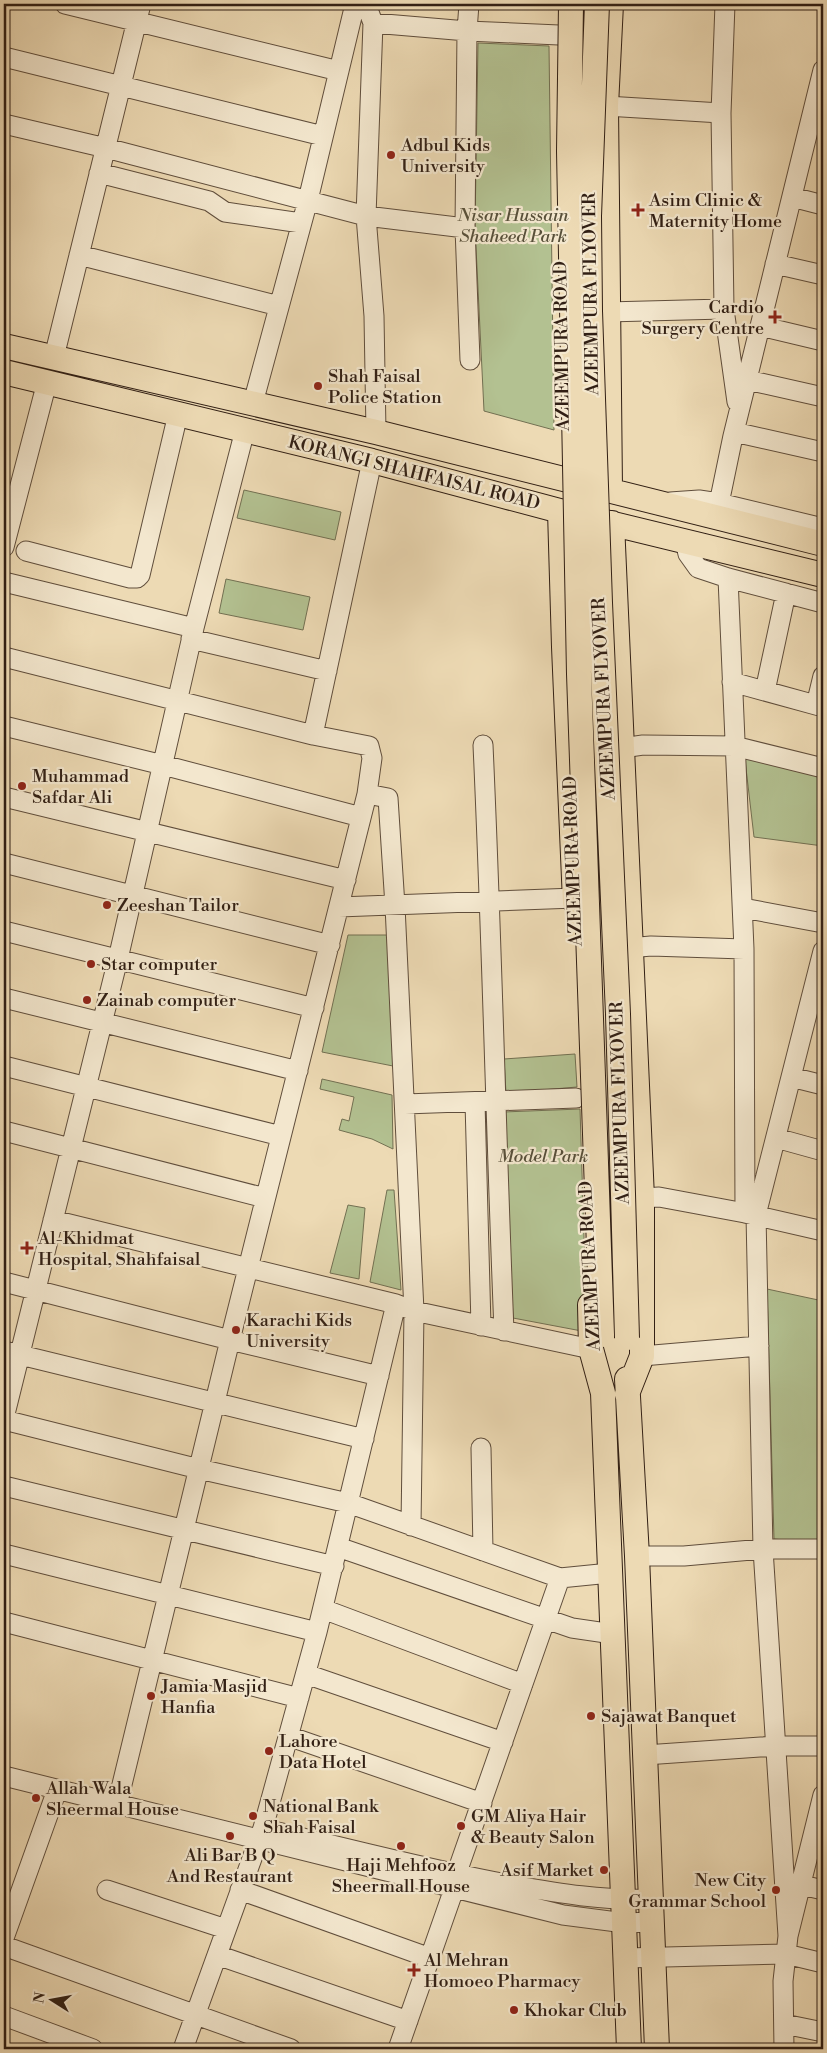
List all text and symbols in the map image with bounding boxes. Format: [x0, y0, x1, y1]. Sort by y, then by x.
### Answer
place label: Adbul Kids University [400, 134, 490, 178]
marker: Adbul Kids University [385, 149, 397, 161]
place label: Asim Clinic & Maternity Home [648, 189, 782, 233]
street label: AZEEMPURA FLYOVER [578, 192, 604, 397]
marker: Asim Clinic & Maternity Home [631, 203, 645, 217]
park label: Nisar Hussain Shaheed Park [456, 204, 569, 248]
street label: AZEEMPURA ROAD [549, 261, 575, 432]
place label: Cardio Surgery Centre [641, 296, 764, 340]
marker: Cardio Surgery Centre [768, 310, 782, 324]
place label: Shah Faisal Police Station [328, 365, 442, 409]
marker: Shah Faisal Police Station [312, 380, 324, 392]
street label: KORANGI SHAHFAISAL ROAD [286, 431, 542, 515]
street label: AZEEMPURA FLYOVER [587, 597, 621, 802]
place label: Muhammad Safdar Ali [32, 765, 130, 809]
street label: AZEEMPURA ROAD [559, 775, 588, 948]
marker: Muhammad Safdar Ali [16, 780, 28, 792]
place label: Zeeshan Tailor [117, 894, 239, 917]
marker: Zeeshan Tailor [101, 899, 113, 911]
place label: Star computer [101, 953, 217, 976]
marker: Star computer [85, 958, 97, 970]
place label: Zainab computer [97, 989, 236, 1012]
marker: Zainab computer [81, 994, 93, 1006]
street label: AZEEMPURA FLYOVER [605, 1001, 635, 1206]
park label: Model Park [498, 1145, 588, 1168]
street label: AZEEMPURA ROAD [574, 1180, 606, 1353]
place label: Al-Khidmat Hospital, Shahfaisal [37, 1227, 201, 1271]
marker: Al-Khidmat Hospital, Shahfaisal [20, 1241, 34, 1255]
place label: Karachi Kids University [246, 1309, 352, 1353]
marker: Karachi Kids University [230, 1324, 242, 1336]
place label: Jamia Masjid Hanfia [160, 1675, 268, 1719]
marker: Jamia Masjid Hanfia [145, 1690, 157, 1702]
place label: Sajawat Banquet [601, 1705, 737, 1728]
marker: Sajawat Banquet [585, 1710, 597, 1722]
place label: Lahore Data Hotel [279, 1730, 367, 1774]
marker: Lahore Data Hotel [263, 1745, 275, 1757]
place label: Allah Wala Sheermal House [45, 1777, 179, 1821]
marker: Allah Wala Sheermal House [30, 1792, 42, 1804]
place label: National Bank Shah Faisal [263, 1795, 380, 1839]
place label: GM Aliya Hair & Beauty Salon [471, 1805, 595, 1849]
marker: National Bank Shah Faisal [247, 1810, 259, 1822]
marker: GM Aliya Hair & Beauty Salon [455, 1820, 467, 1832]
marker: Ali Bar B Q And Restaurant [224, 1830, 236, 1842]
marker: Haji Mehfooz Sheermall House [395, 1840, 407, 1852]
place label: Ali Bar B Q And Restaurant [166, 1844, 294, 1888]
place label: Haji Mehfooz Sheermall House [332, 1854, 470, 1898]
place label: Asif Market [499, 1859, 595, 1882]
marker: Asif Market [598, 1864, 610, 1876]
place label: New City Grammar School [628, 1869, 767, 1913]
marker: New City Grammar School [770, 1884, 782, 1896]
place label: Al Mehran Homoeo Pharmacy [423, 1949, 581, 1993]
marker: Al Mehran Homoeo Pharmacy [408, 1964, 420, 1976]
north arrow [28, 1976, 78, 2026]
text: N [30, 1991, 50, 2005]
place label: Khokar Club [524, 1999, 627, 2022]
marker: Khokar Club [508, 2004, 520, 2016]

